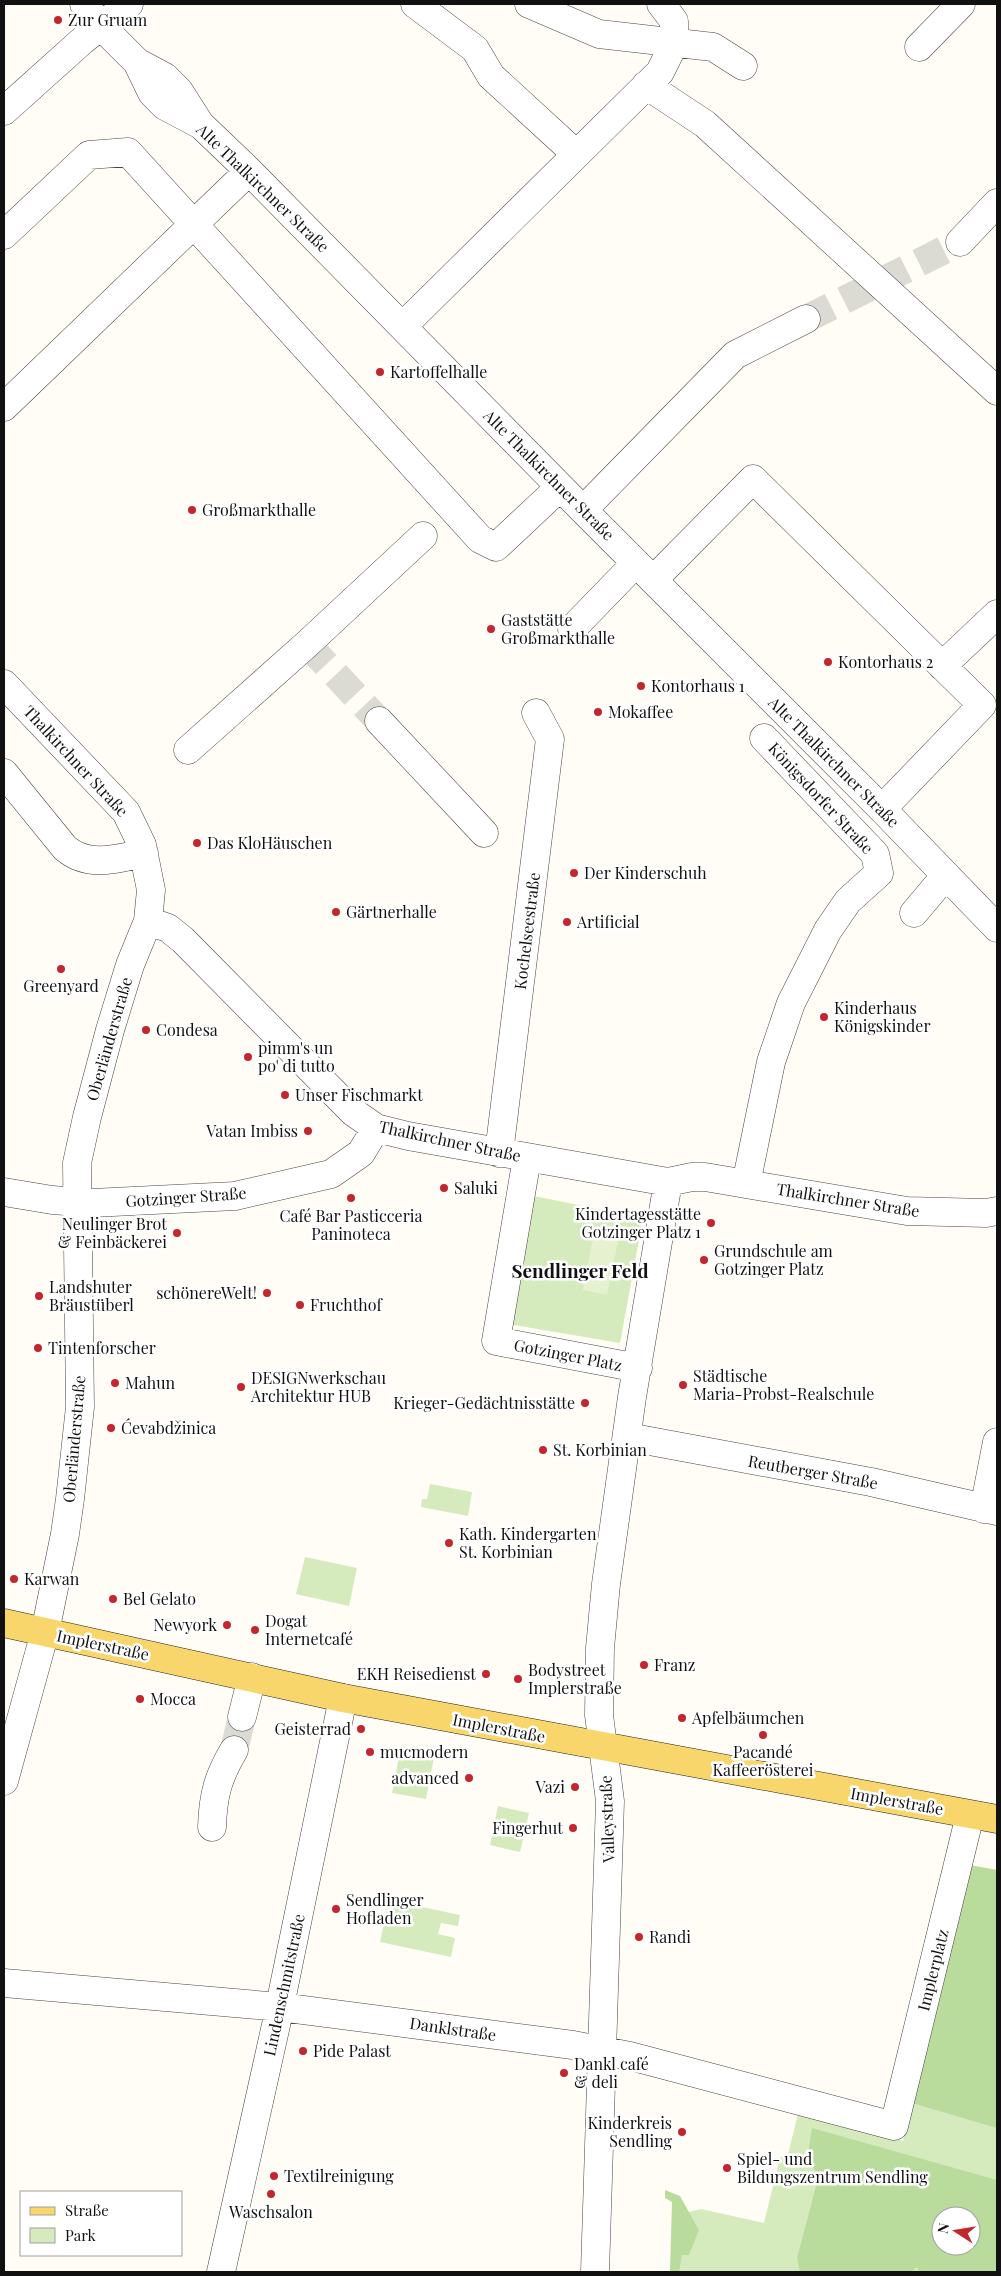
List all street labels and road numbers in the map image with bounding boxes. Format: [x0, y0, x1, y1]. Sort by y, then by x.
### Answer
street label: Alte Thalkirchner Straße [192, 118, 334, 257]
street label: Alte Thalkirchner Straße [479, 404, 619, 544]
street label: Alte Thalkirchner Straße [764, 691, 904, 831]
street label: Thalkirchner Straße [19, 701, 133, 821]
street label: Königsdorfer Straße [764, 738, 878, 858]
street label: Kochelseestraße [509, 871, 544, 991]
street label: Oberländerstraße [81, 975, 136, 1103]
street label: Thalkirchner Straße [377, 1115, 523, 1166]
street label: Thalkirchner Straße [775, 1178, 921, 1221]
street label: Gotzinger Straße [125, 1182, 247, 1211]
street label: Gotzinger Platz [512, 1334, 624, 1375]
street label: Oberländerstraße [57, 1374, 90, 1503]
street label: Reutberger Straße [746, 1450, 880, 1493]
street label: Implerstraße [55, 1624, 151, 1665]
street label: Implerstraße [451, 1708, 547, 1747]
street label: Valleystraße [594, 1775, 619, 1864]
street label: Implerstraße [849, 1782, 945, 1819]
street label: Lindenschmitstraße [258, 1912, 309, 2058]
street label: Implerplatz [912, 1926, 953, 2013]
street label: Danklstraße [408, 2012, 498, 2045]

